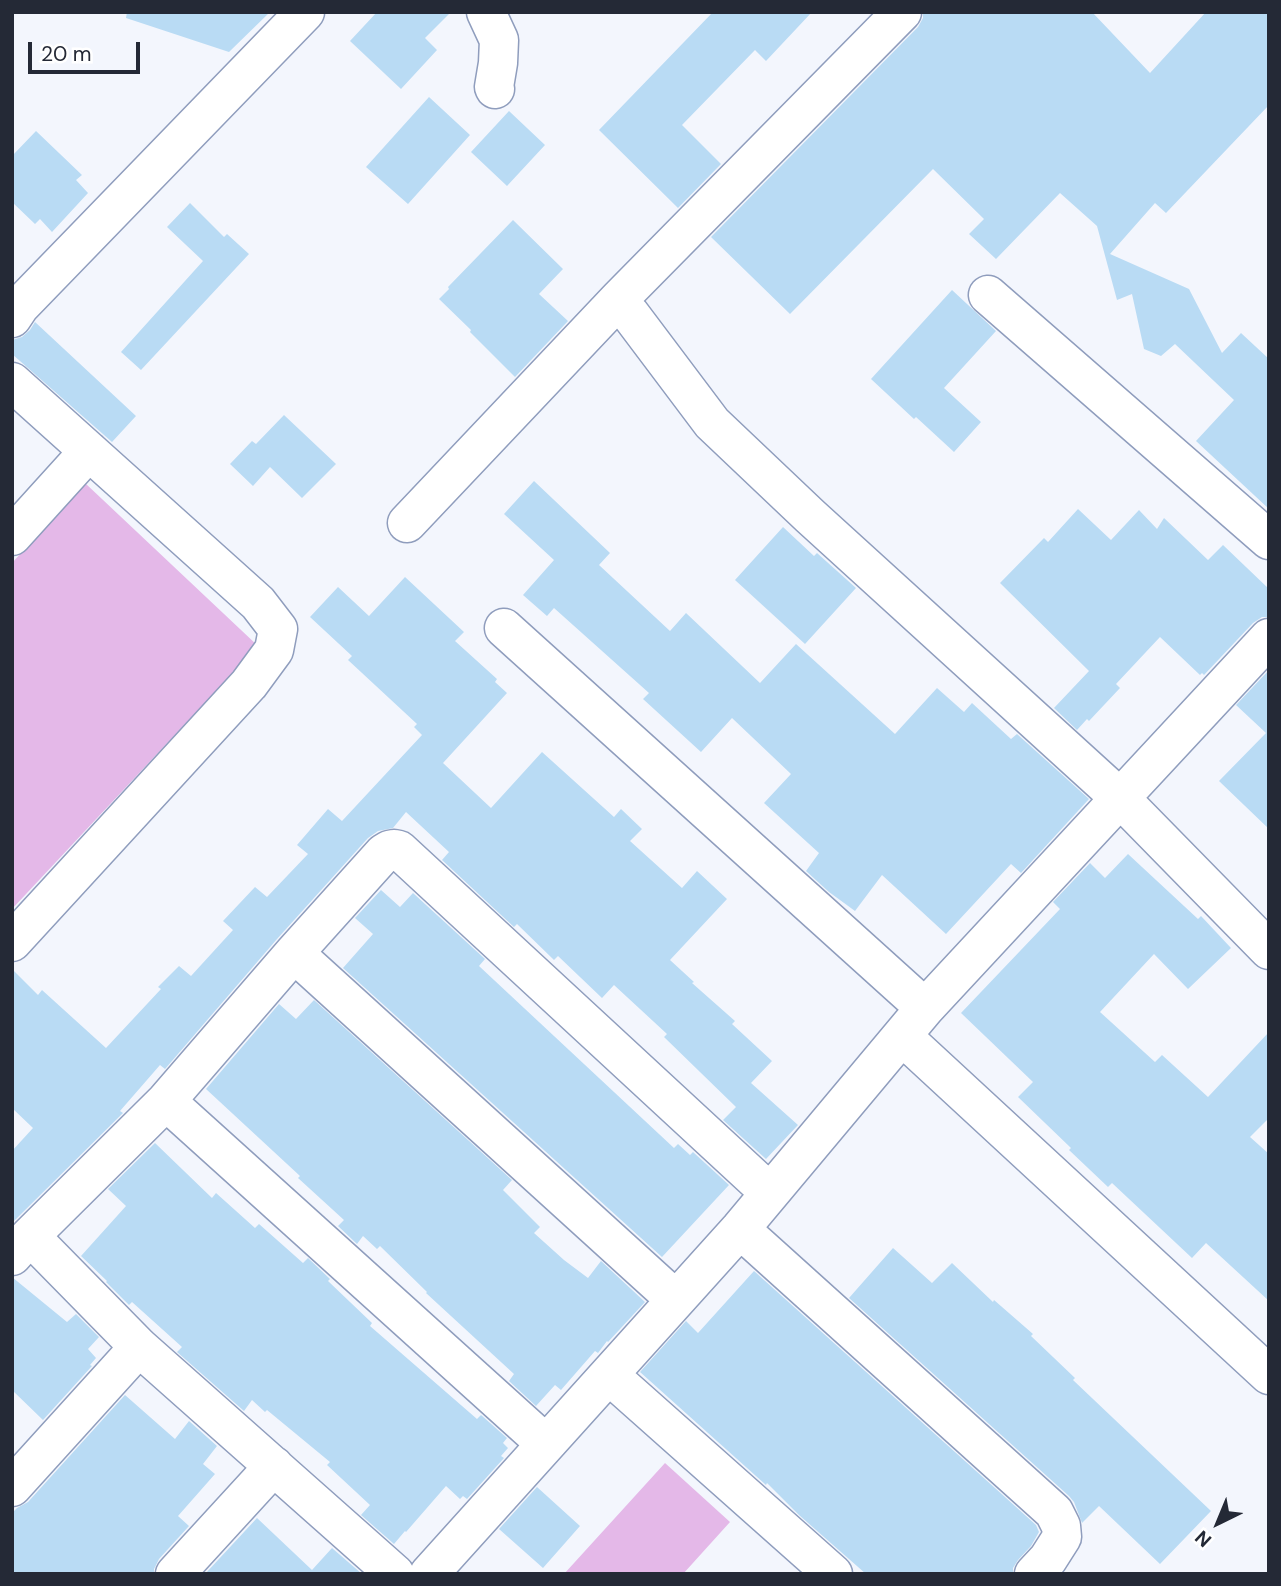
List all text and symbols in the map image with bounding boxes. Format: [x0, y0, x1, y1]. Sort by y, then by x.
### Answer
scale bar [32, 28, 144, 72]
text: 20 m [41, 40, 92, 68]
north arrow [1183, 1488, 1253, 1558]
text: N [1190, 1525, 1217, 1553]

